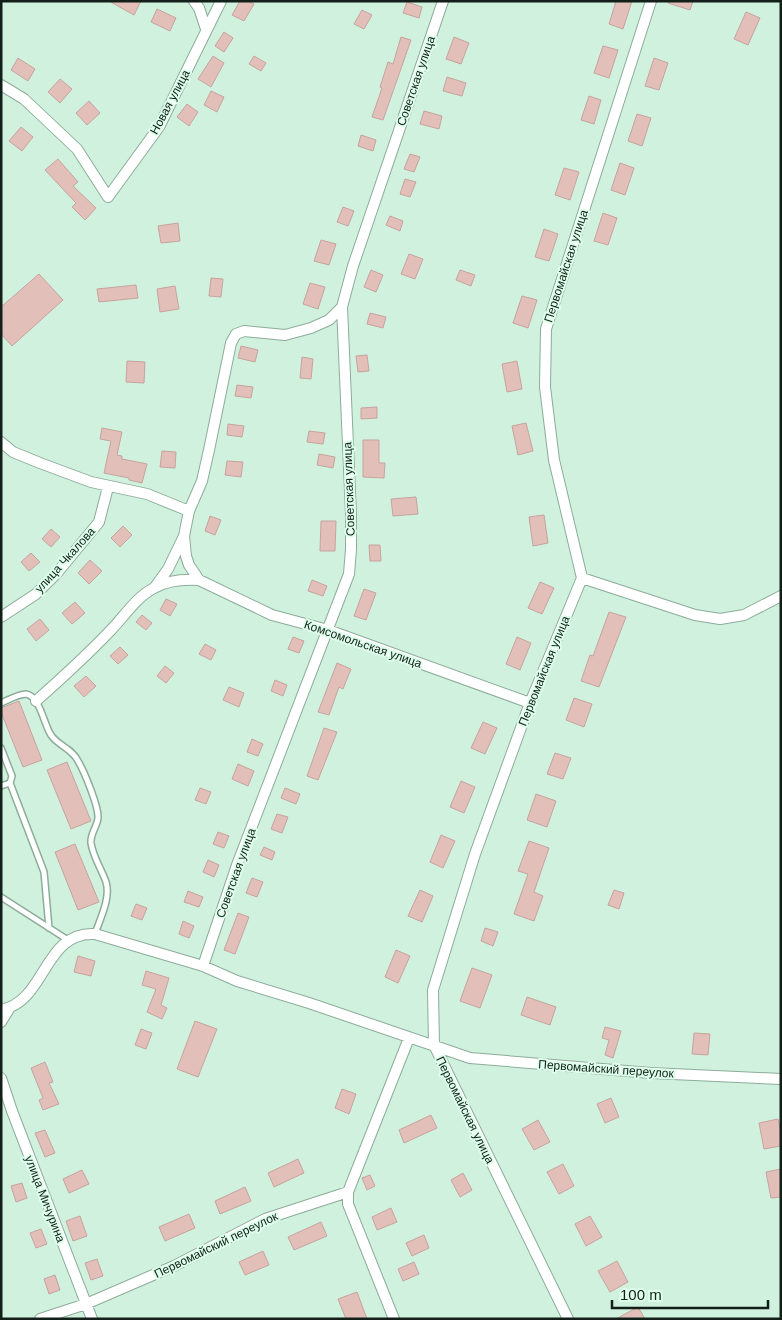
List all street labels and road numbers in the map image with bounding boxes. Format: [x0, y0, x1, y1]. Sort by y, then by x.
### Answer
street label: Советская улица [394, 34, 438, 128]
street label: Новая улица [147, 67, 193, 137]
street label: Первомайская улица [541, 208, 591, 324]
street label: Советская улица [340, 441, 358, 536]
street label: улица Чкалова [32, 524, 98, 596]
street label: Первомайская улица [515, 614, 573, 728]
street label: Комсомольская улица [302, 617, 424, 671]
street label: Советская улица [213, 826, 259, 920]
street label: Первомайская улица [433, 1054, 497, 1166]
street label: Первомайский переулок [538, 1057, 675, 1081]
street label: улица Мичурина [22, 1154, 68, 1245]
street label: Первомайский переулок [152, 1209, 281, 1281]

